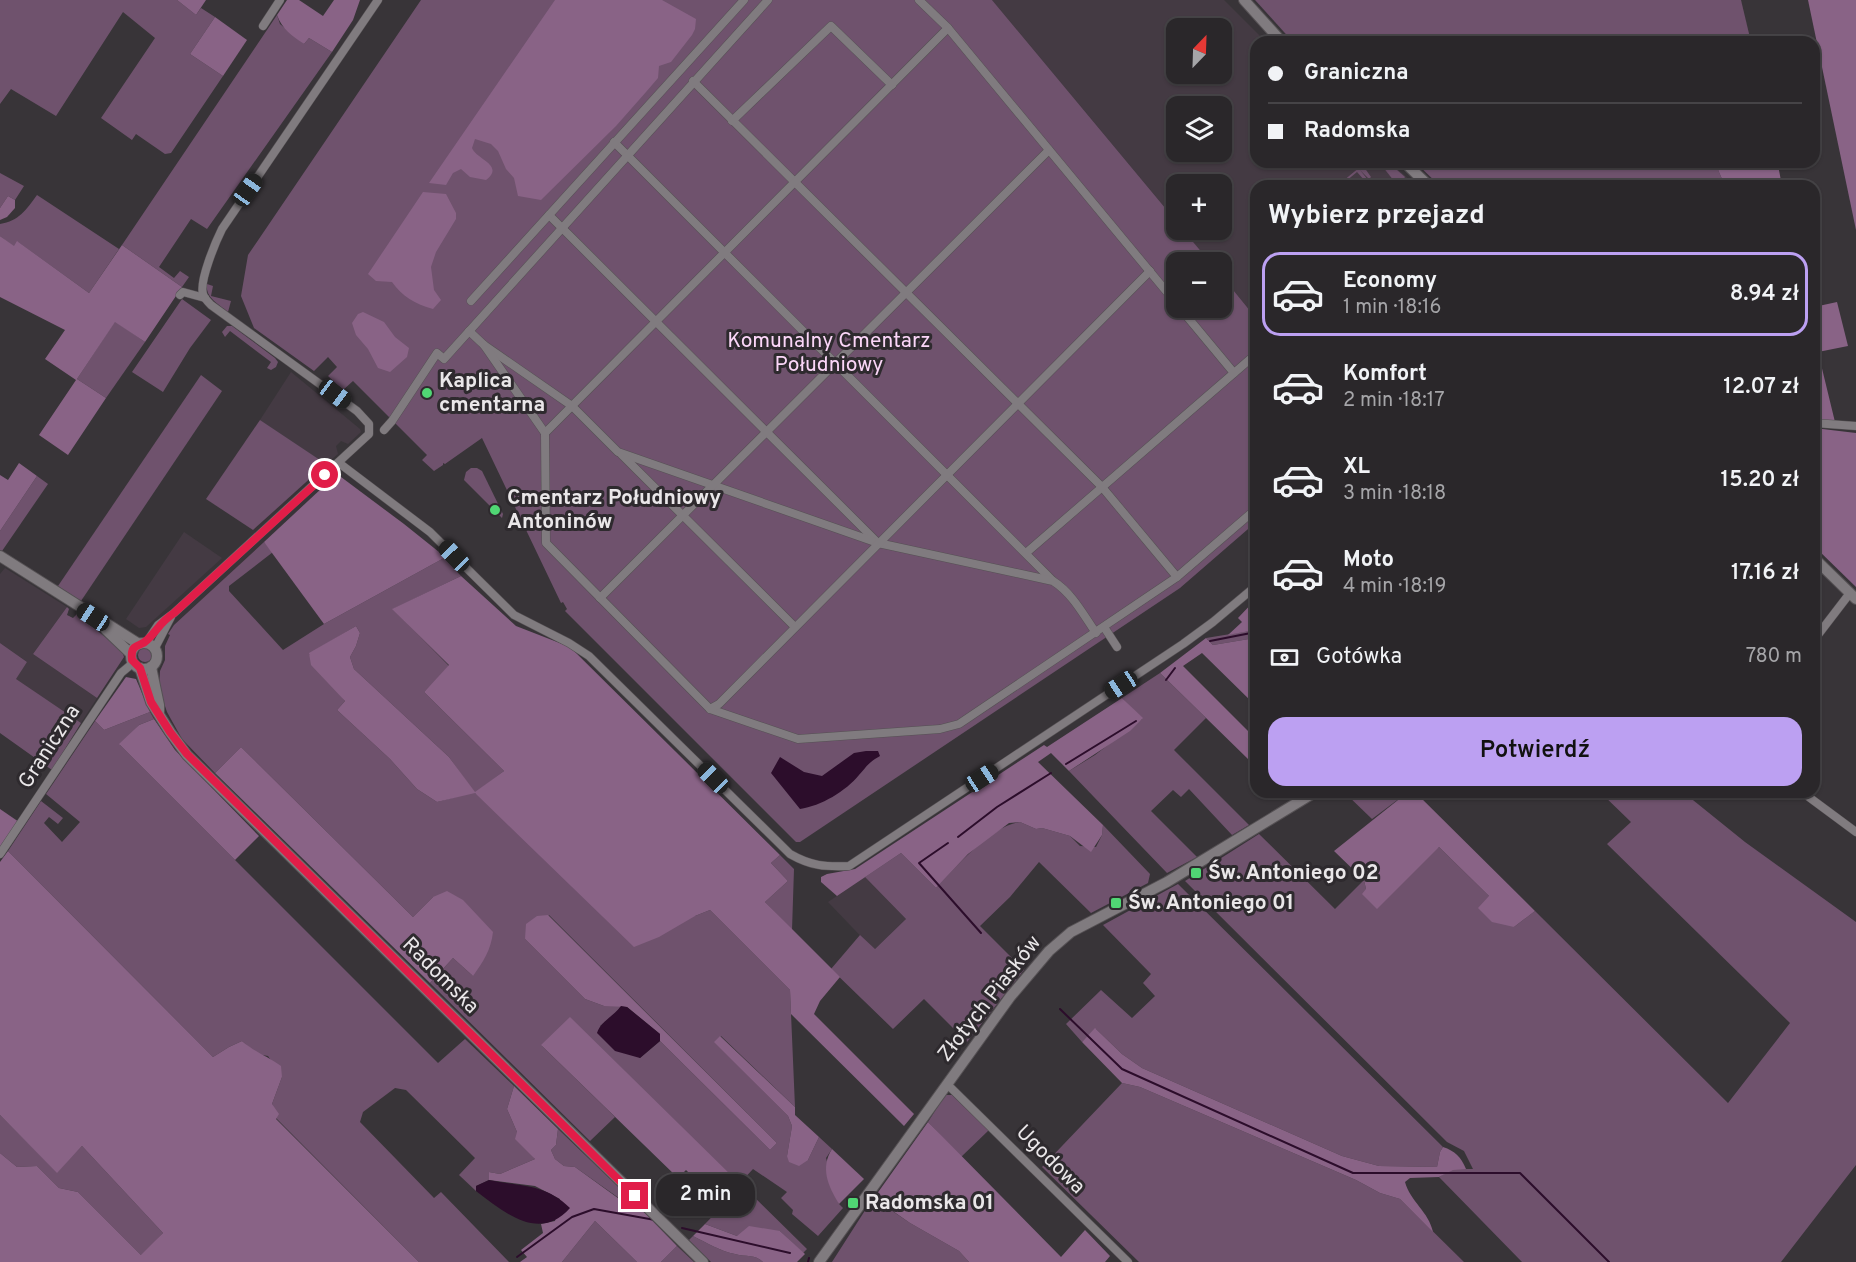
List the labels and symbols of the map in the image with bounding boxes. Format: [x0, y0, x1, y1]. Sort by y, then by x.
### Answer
north arrow [1166, 18, 1232, 84]
car [230, 170, 266, 210]
park label: Komunalny Cmentarz Południowy [727, 328, 931, 379]
place label: Kaplica cmentarna [439, 368, 545, 419]
car [315, 376, 355, 412]
marker: Kaplica cmentarna [420, 386, 434, 400]
route start [311, 461, 338, 488]
place label: Cmentarz Południowy Antoninów [507, 485, 721, 536]
marker: Cmentarz Południowy Antoninów [488, 503, 502, 517]
car [435, 537, 473, 575]
car [73, 600, 113, 634]
car [1101, 668, 1141, 702]
street label: Graniczna [13, 700, 87, 794]
car [694, 759, 732, 797]
car [962, 761, 1002, 795]
place label: Św. Antoniego 02 [1208, 859, 1379, 887]
marker: Św. Antoniego 02 [1189, 866, 1203, 880]
place label: Św. Antoniego 01 [1128, 889, 1294, 917]
marker: Św. Antoniego 01 [1109, 896, 1123, 910]
street label: Złotych Piasków [932, 930, 1048, 1068]
street label: Radomska [396, 932, 484, 1020]
street label: Ugodowa [1010, 1120, 1090, 1200]
callout: 2 min [656, 1175, 755, 1217]
route end [621, 1182, 648, 1209]
place label: Radomska 01 [865, 1190, 994, 1217]
marker: Radomska 01 [846, 1196, 860, 1210]

